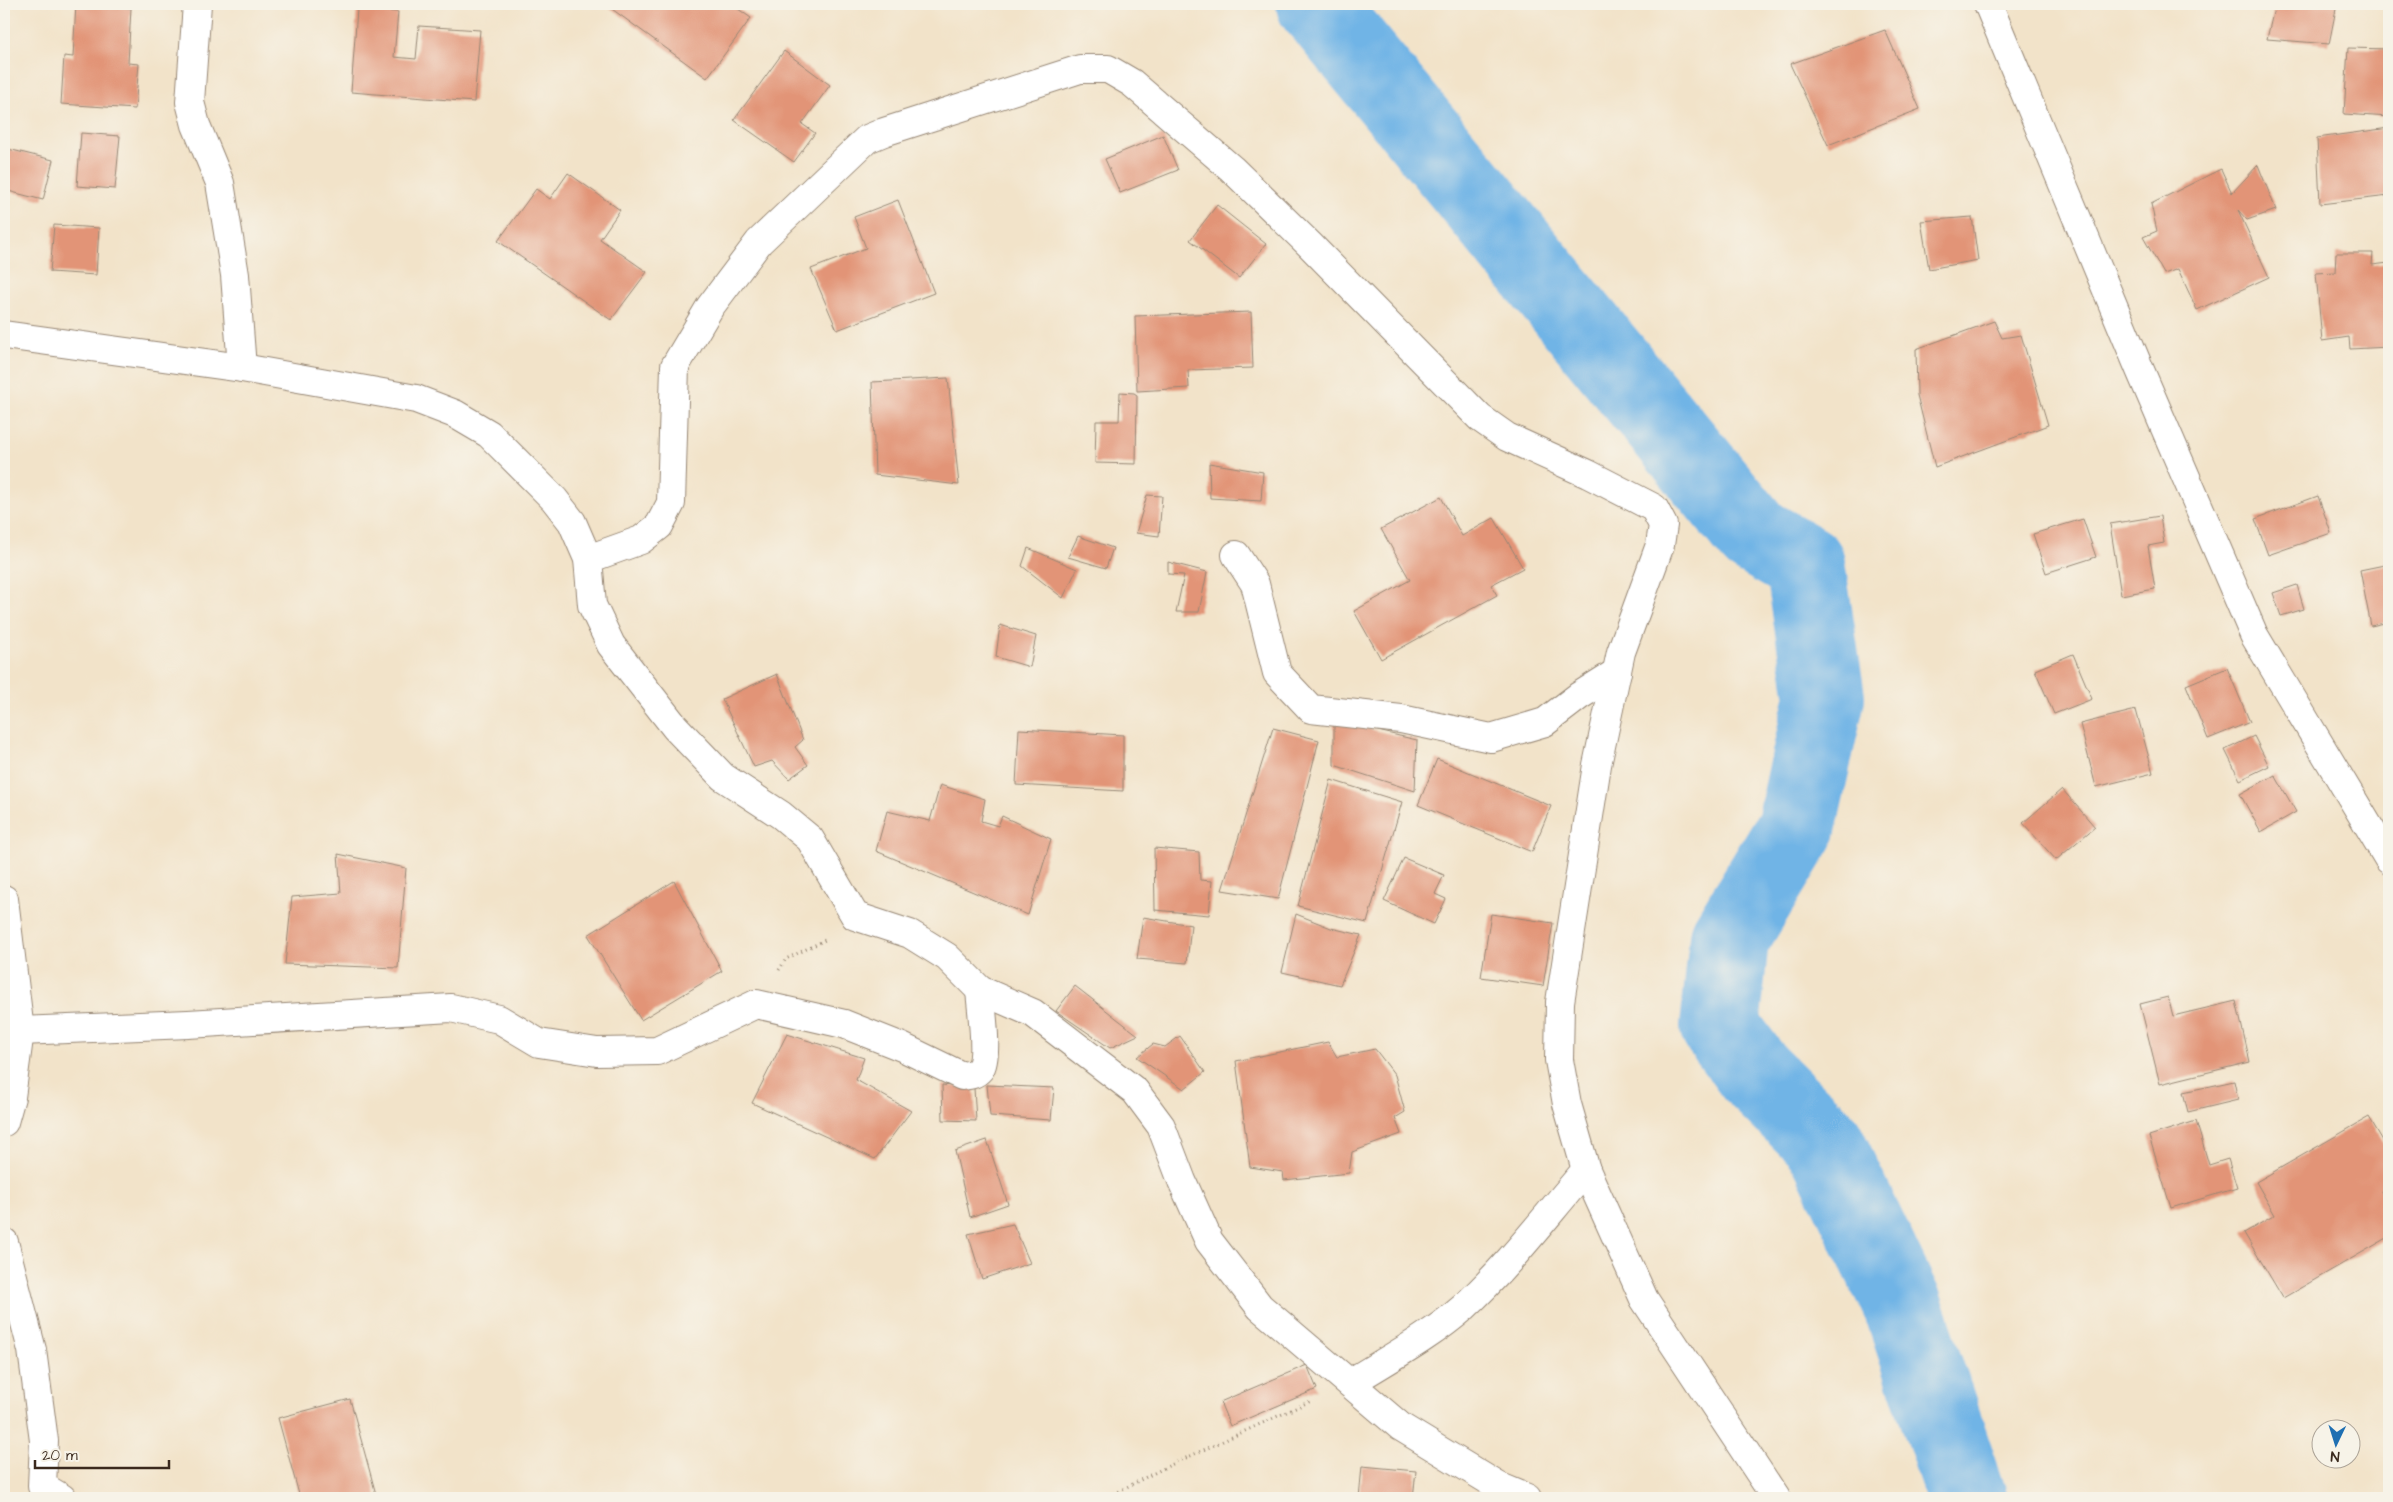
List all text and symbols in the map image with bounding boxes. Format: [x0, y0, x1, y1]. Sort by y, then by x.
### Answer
north arrow [2310, 1420, 2360, 1470]
scale bar [35, 1437, 169, 1469]
text: 20 m [42, 1445, 78, 1466]
text: N [2330, 1446, 2340, 1466]

